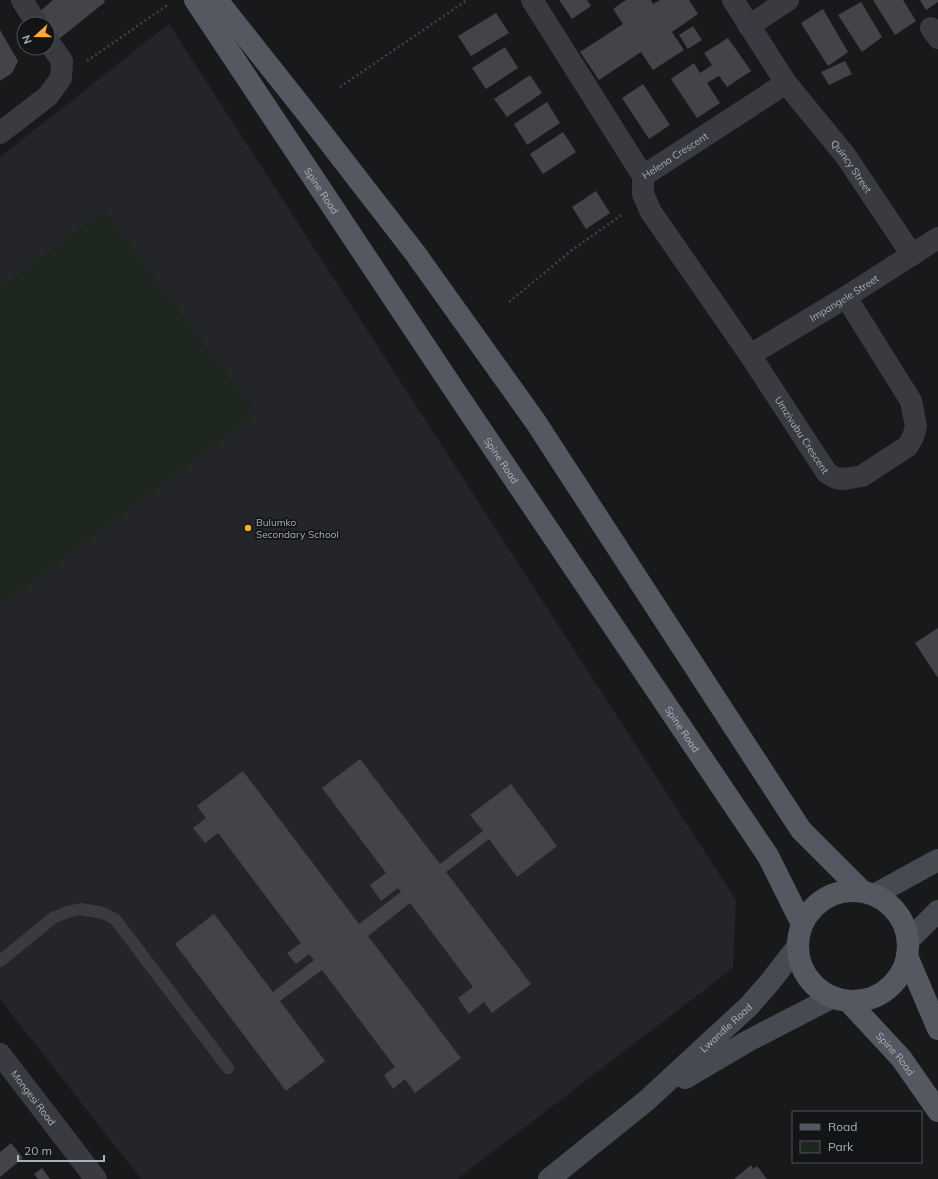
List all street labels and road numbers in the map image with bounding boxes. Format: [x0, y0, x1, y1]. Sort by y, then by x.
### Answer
street label: Helena Crescent [640, 129, 711, 182]
street label: Quincy Street [828, 137, 875, 196]
street label: Spine Road [301, 165, 341, 217]
street label: Impangele Street [807, 272, 882, 325]
street label: Umzivubu Crescent [772, 394, 832, 477]
street label: Spine Road [481, 435, 521, 486]
street label: Spine Road [662, 704, 702, 755]
street label: Lwandle Road [697, 1000, 755, 1055]
street label: Spine Road [873, 1029, 917, 1078]
street label: Mongesi Road [8, 1068, 58, 1128]

